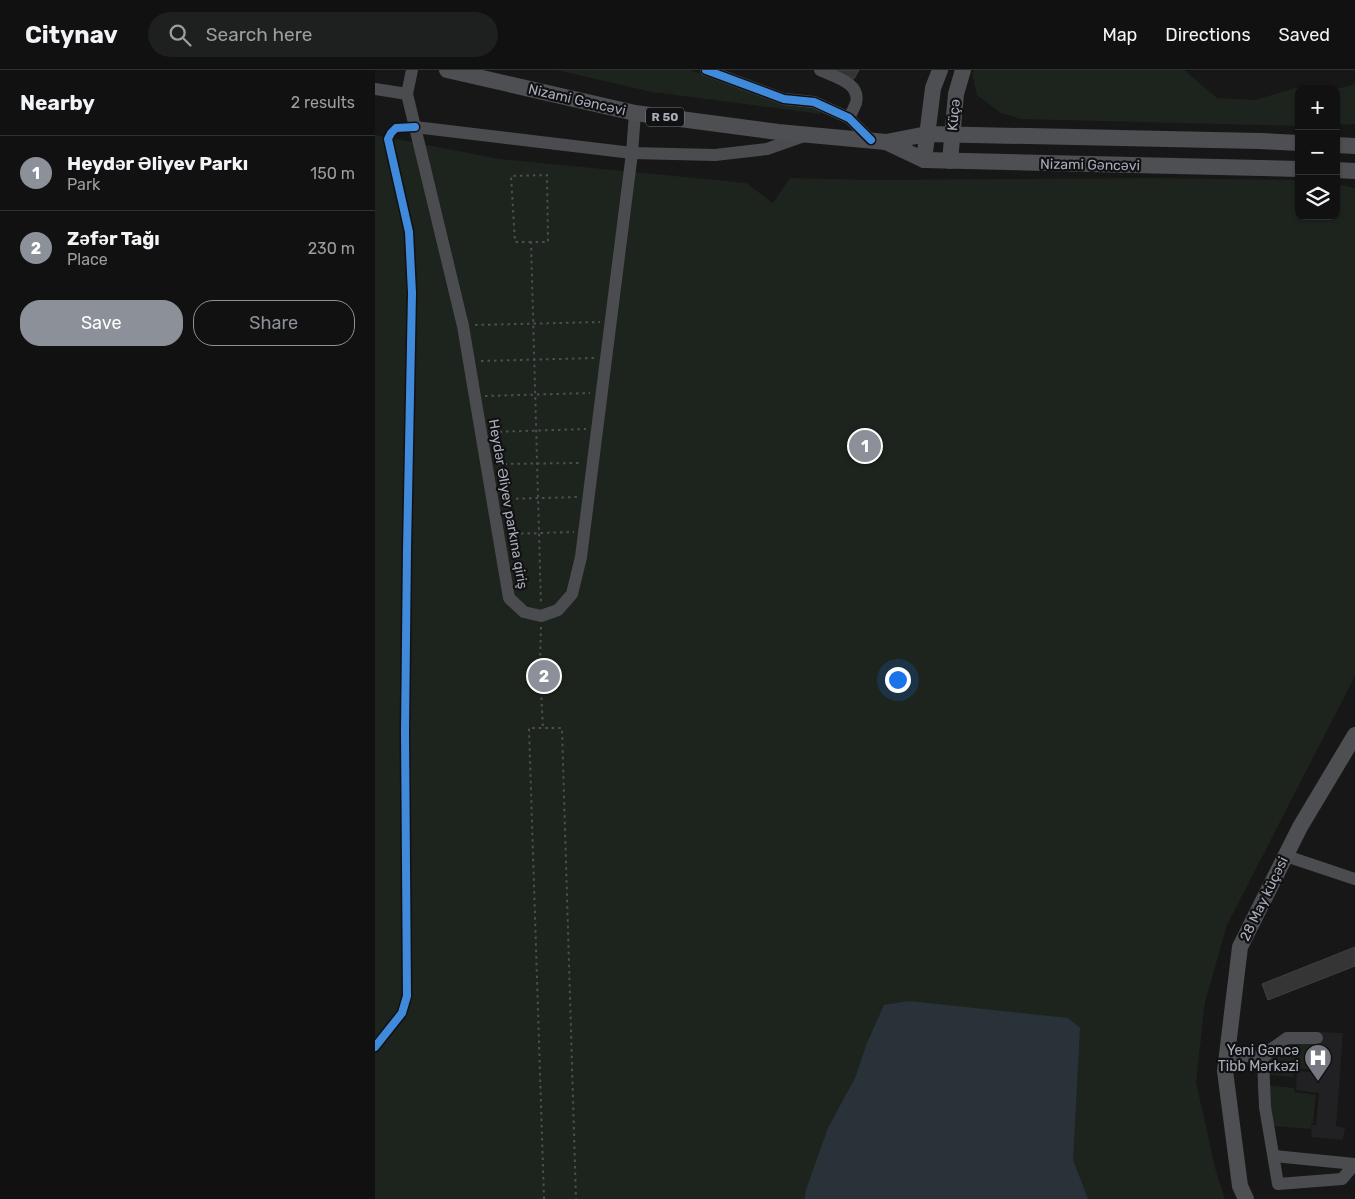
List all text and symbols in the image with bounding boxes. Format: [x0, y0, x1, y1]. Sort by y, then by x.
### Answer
search box [148, 12, 498, 57]
text: Citynav [25, 21, 118, 49]
icon: search [166, 21, 194, 49]
text: Search here [206, 23, 312, 46]
text: Map [1102, 24, 1137, 46]
text: Directions [1165, 24, 1251, 46]
text: Saved [1279, 24, 1330, 46]
street label: Nizami Gəncəvi [527, 81, 627, 119]
map controls [1295, 85, 1340, 220]
button: + [1295, 85, 1340, 130]
text: Nearby [20, 90, 95, 115]
text: 2 results [291, 93, 355, 112]
street label: Küçə [944, 98, 964, 132]
road number: R 50 [646, 108, 684, 126]
button: − [1295, 130, 1340, 175]
text: Heydər Əliyev Parkı [67, 152, 248, 175]
street label: Nizami Gəncəvi [1040, 156, 1140, 174]
text: 1 [32, 164, 40, 183]
text: 150 m [310, 164, 355, 183]
text: Park [67, 175, 100, 194]
button: layers [1295, 175, 1340, 220]
text: Zəfər Tağı [67, 227, 160, 250]
text: 2 [31, 239, 41, 258]
text: 230 m [308, 239, 355, 258]
text: Place [67, 250, 108, 269]
button: Save [20, 300, 183, 346]
button: Share [193, 300, 355, 346]
street label: Heydər Əliyev parkına qiriş [485, 418, 531, 590]
pin: 1 [849, 427, 881, 465]
pin: 2 [528, 657, 560, 695]
your location [885, 667, 911, 693]
street label: 28 May küçəsi [1236, 854, 1292, 944]
place label: Yeni Gəncə Tibb Mərkəzi [1218, 1042, 1299, 1075]
hospital icon: Yeni Gəncə Tibb Mərkəzi [1303, 1043, 1333, 1082]

